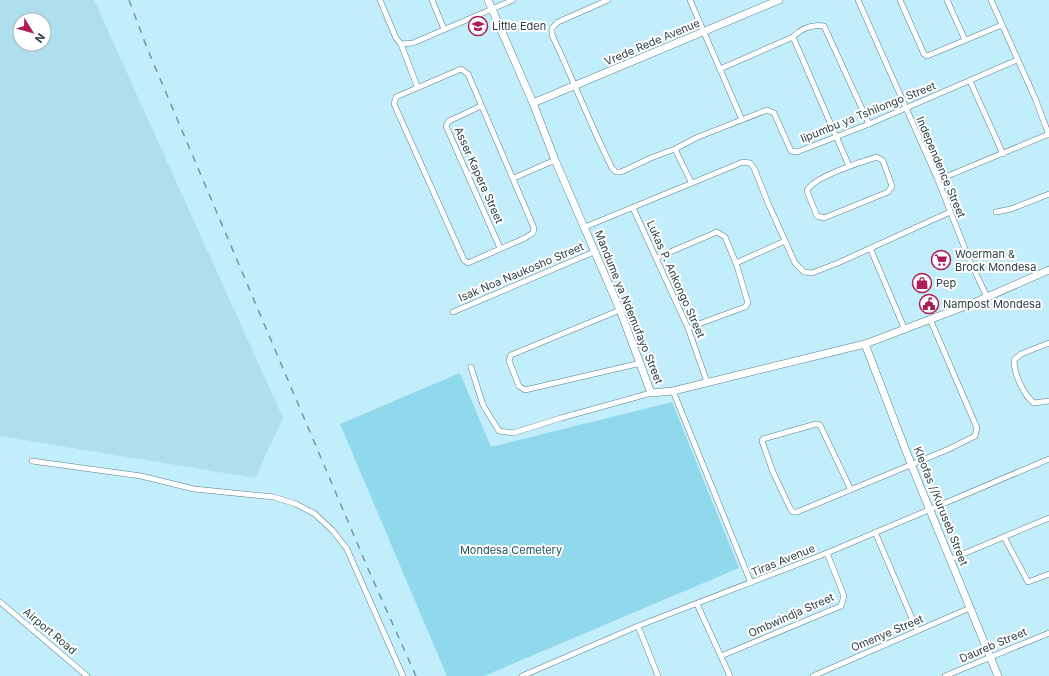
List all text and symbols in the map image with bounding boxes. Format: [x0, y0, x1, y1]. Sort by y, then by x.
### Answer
north arrow [12, 12, 52, 52]
school or university icon: Little Eden [467, 15, 489, 37]
street label: Vrede Rede Avenue [602, 16, 702, 68]
place label: Little Eden [492, 19, 546, 33]
text: N [32, 30, 48, 46]
street label: Iipumbu ya Tshilongo Street [798, 78, 938, 146]
street label: Independence Street [913, 114, 969, 220]
street label: Asser Kapere Street [451, 125, 507, 226]
street label: Lukas P. Ankongo Street [644, 218, 708, 340]
street label: Mandume ya Ndemufayo Street [592, 228, 666, 386]
street label: Isak Noa Naukosho Street [456, 239, 586, 305]
place label: Woerman & Brock Mondesa [955, 247, 1036, 274]
supermarket icon: Woerman & Brock Mondesa [930, 249, 952, 271]
shop icon: Pep [911, 272, 933, 294]
place label: Pep [936, 276, 956, 290]
public building icon: Nampost Mondesa [918, 293, 940, 315]
place label: Nampost Mondesa [943, 297, 1041, 311]
street label: Kleofas //Kuruseb Street [911, 444, 971, 568]
street label: Tiras Avenue [749, 541, 817, 579]
park label: Mondesa Cemetery [460, 543, 562, 557]
street label: Ombwindja Street [746, 590, 836, 640]
street label: Airport Road [20, 605, 80, 657]
street label: Omenye Street [849, 611, 926, 655]
street label: Daureb Street [957, 624, 1029, 665]

